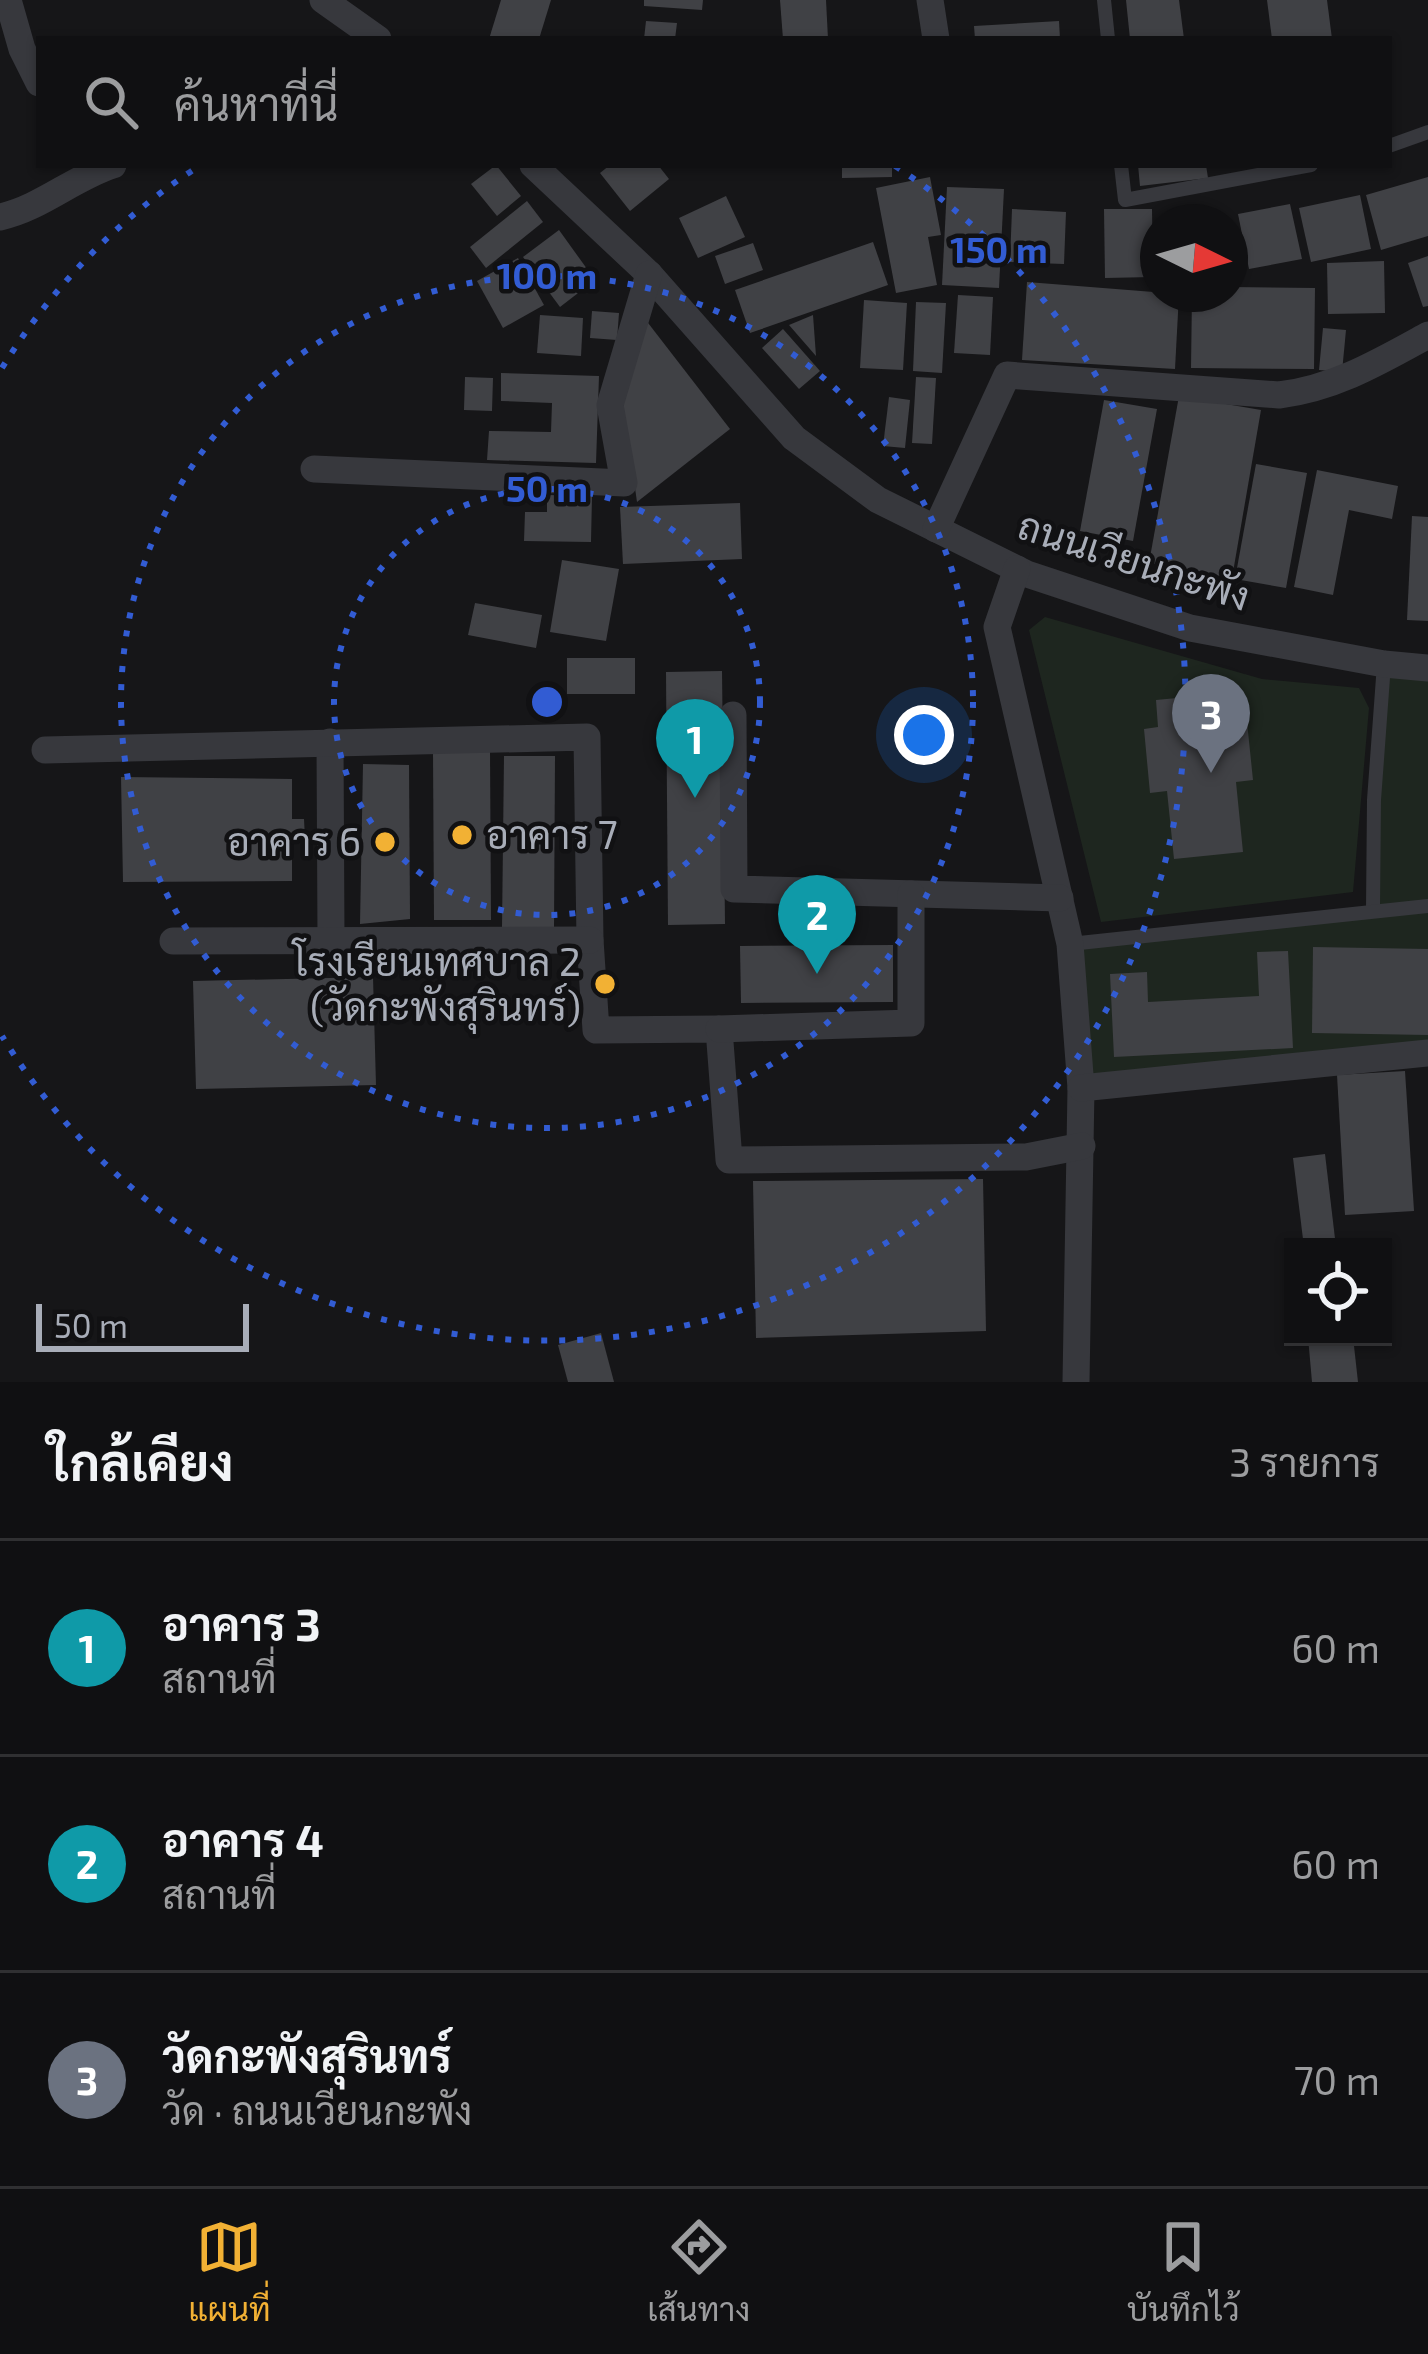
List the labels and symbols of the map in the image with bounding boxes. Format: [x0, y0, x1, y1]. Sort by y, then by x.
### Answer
north arrow [1140, 204, 1248, 312]
text: 150 m [950, 227, 1048, 270]
text: 100 m [497, 253, 597, 296]
text: 50 m [506, 466, 588, 509]
street label: ถนนเวียนกะพัง [1013, 500, 1256, 619]
pin: 3 [1172, 674, 1250, 773]
centre of rings [526, 681, 568, 723]
pin: 1 [656, 699, 734, 798]
your location [894, 705, 954, 765]
place label: อาคาร 7 [486, 810, 618, 857]
place label: อาคาร 6 [227, 817, 361, 864]
marker: อาคาร 7 [449, 822, 475, 848]
marker: อาคาร 6 [372, 829, 398, 855]
pin: 2 [778, 875, 856, 974]
place label: โรงเรียนเทศบาล 2 (วัดกะพังสุรินทร์) [291, 937, 581, 1034]
marker: โรงเรียนเทศบาล 2 (วัดกะพังสุรินทร์) [592, 971, 618, 997]
scale bar [36, 1298, 249, 1351]

